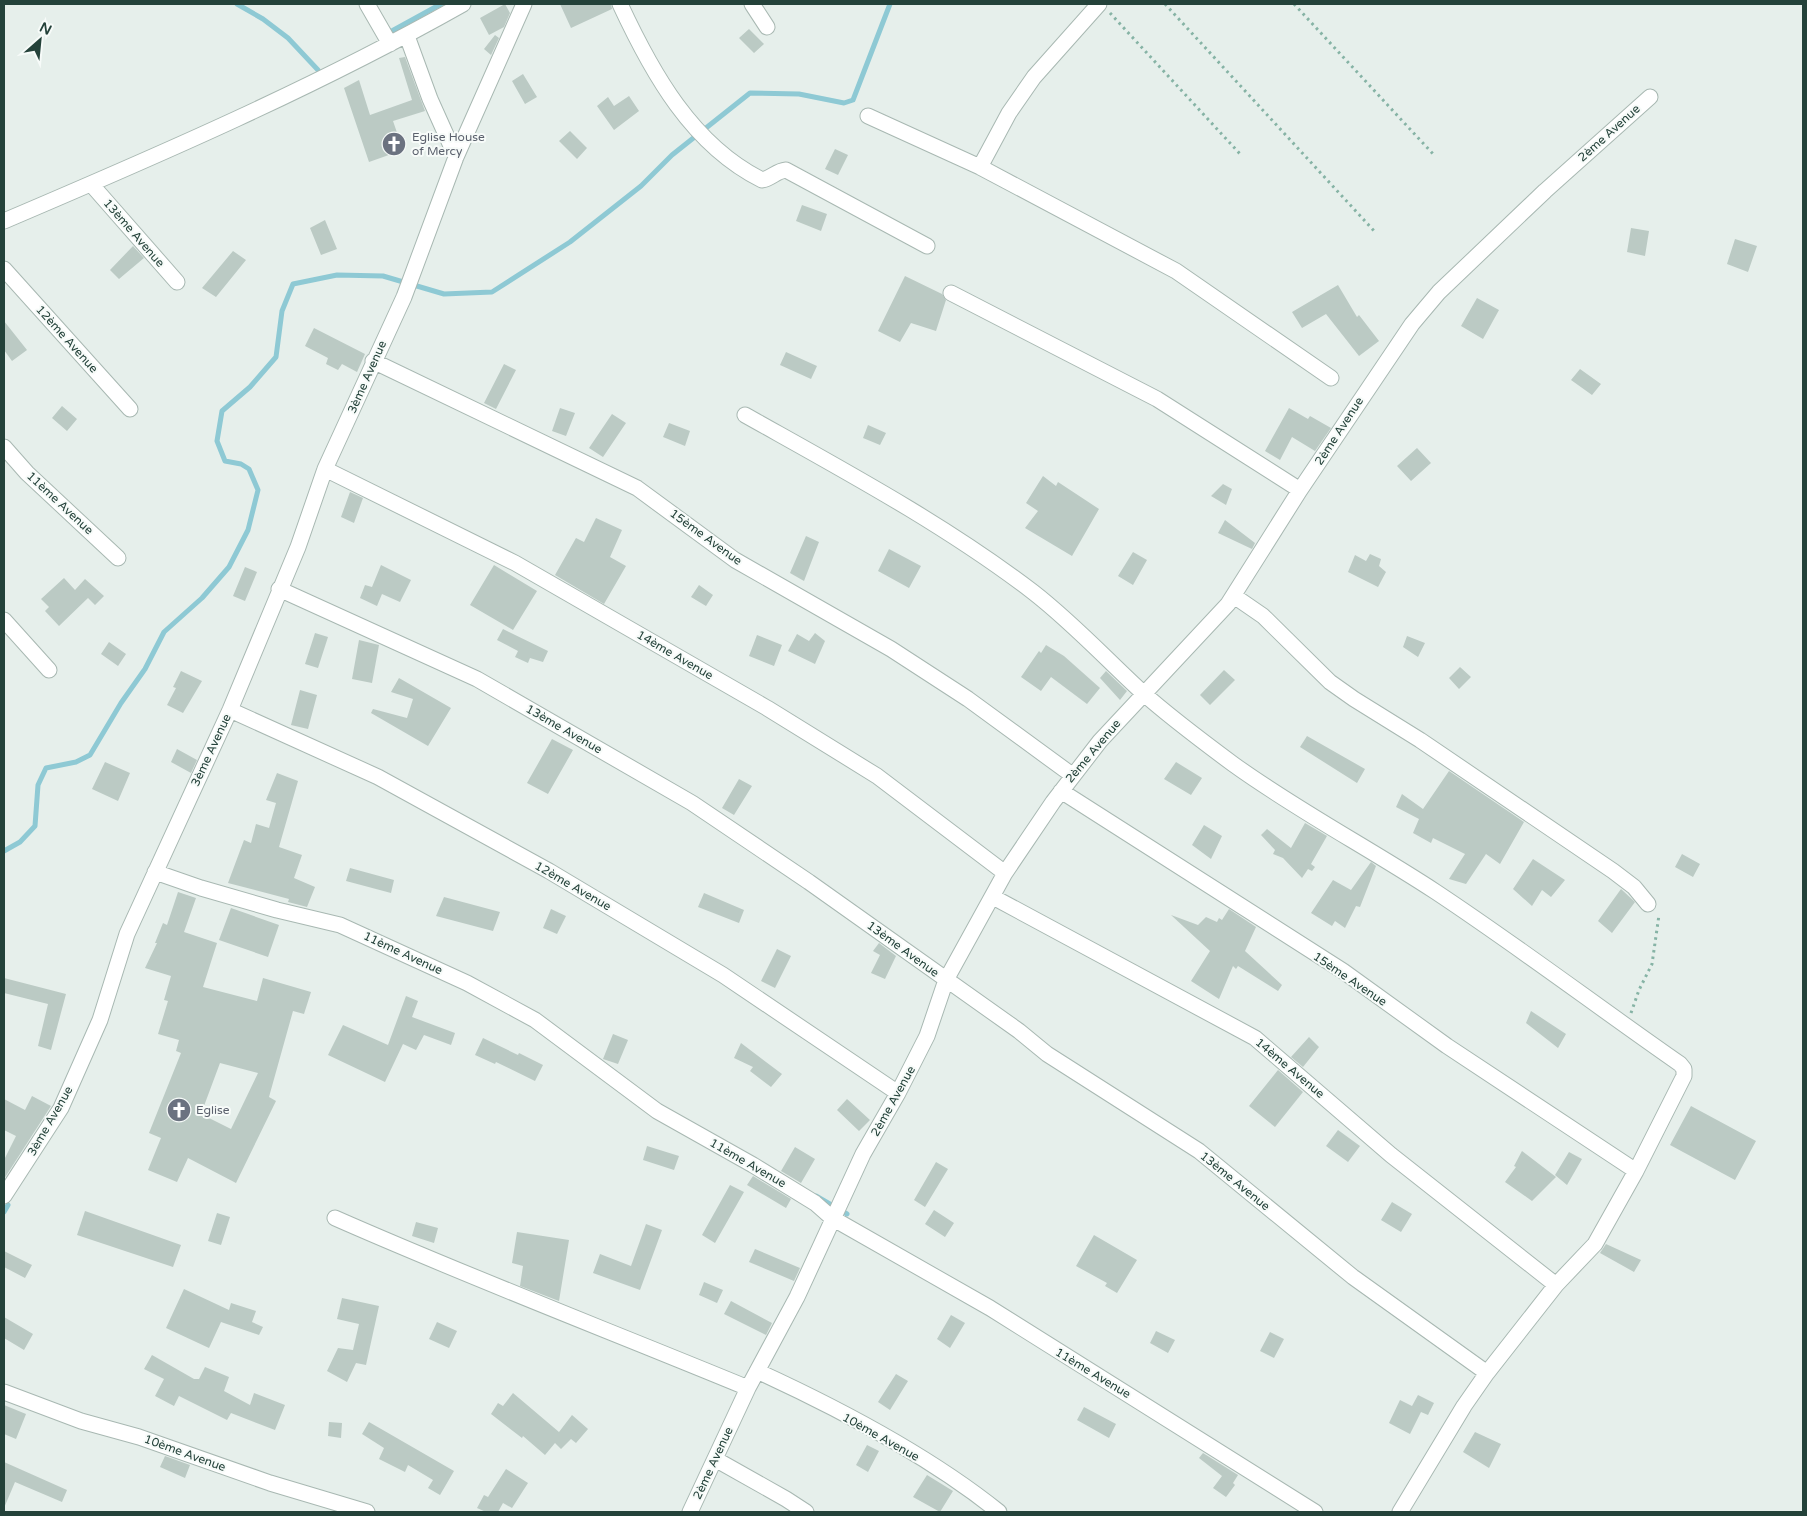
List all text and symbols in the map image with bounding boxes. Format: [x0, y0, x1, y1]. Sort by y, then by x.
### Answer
north arrow [15, 15, 65, 65]
text: N [37, 19, 55, 39]
street label: 2ème Avenue [1575, 101, 1643, 164]
place label: Eglise House of Mercy [412, 130, 485, 158]
church icon: Eglise House of Mercy [381, 131, 407, 157]
street label: 13ème Avenue [101, 196, 168, 270]
street label: 12ème Avenue [33, 302, 101, 376]
street label: 3ème Avenue [345, 338, 389, 416]
street label: 2ème Avenue [1312, 394, 1366, 468]
street label: 11ème Avenue [24, 469, 96, 537]
street label: 15ème Avenue [667, 506, 745, 568]
street label: 14ème Avenue [634, 628, 716, 683]
street label: 13ème Avenue [523, 702, 605, 757]
street label: 3ème Avenue [188, 711, 234, 788]
street label: 2ème Avenue [1062, 716, 1124, 785]
street label: 12ème Avenue [532, 859, 614, 914]
street label: 13ème Avenue [864, 918, 942, 980]
street label: 11ème Avenue [361, 929, 445, 978]
street label: 15ème Avenue [1311, 949, 1390, 1009]
street label: 14ème Avenue [1253, 1035, 1327, 1101]
street label: 2ème Avenue [868, 1063, 918, 1139]
street label: 3ème Avenue [24, 1083, 76, 1158]
church icon: Eglise [166, 1097, 192, 1123]
place label: Eglise [196, 1103, 230, 1117]
street label: 11ème Avenue [707, 1136, 789, 1191]
street label: 13ème Avenue [1197, 1149, 1273, 1214]
street label: 11ème Avenue [1053, 1345, 1134, 1401]
street label: 10ème Avenue [840, 1410, 922, 1464]
street label: 2ème Avenue [690, 1424, 736, 1501]
street label: 10ème Avenue [142, 1432, 228, 1474]

